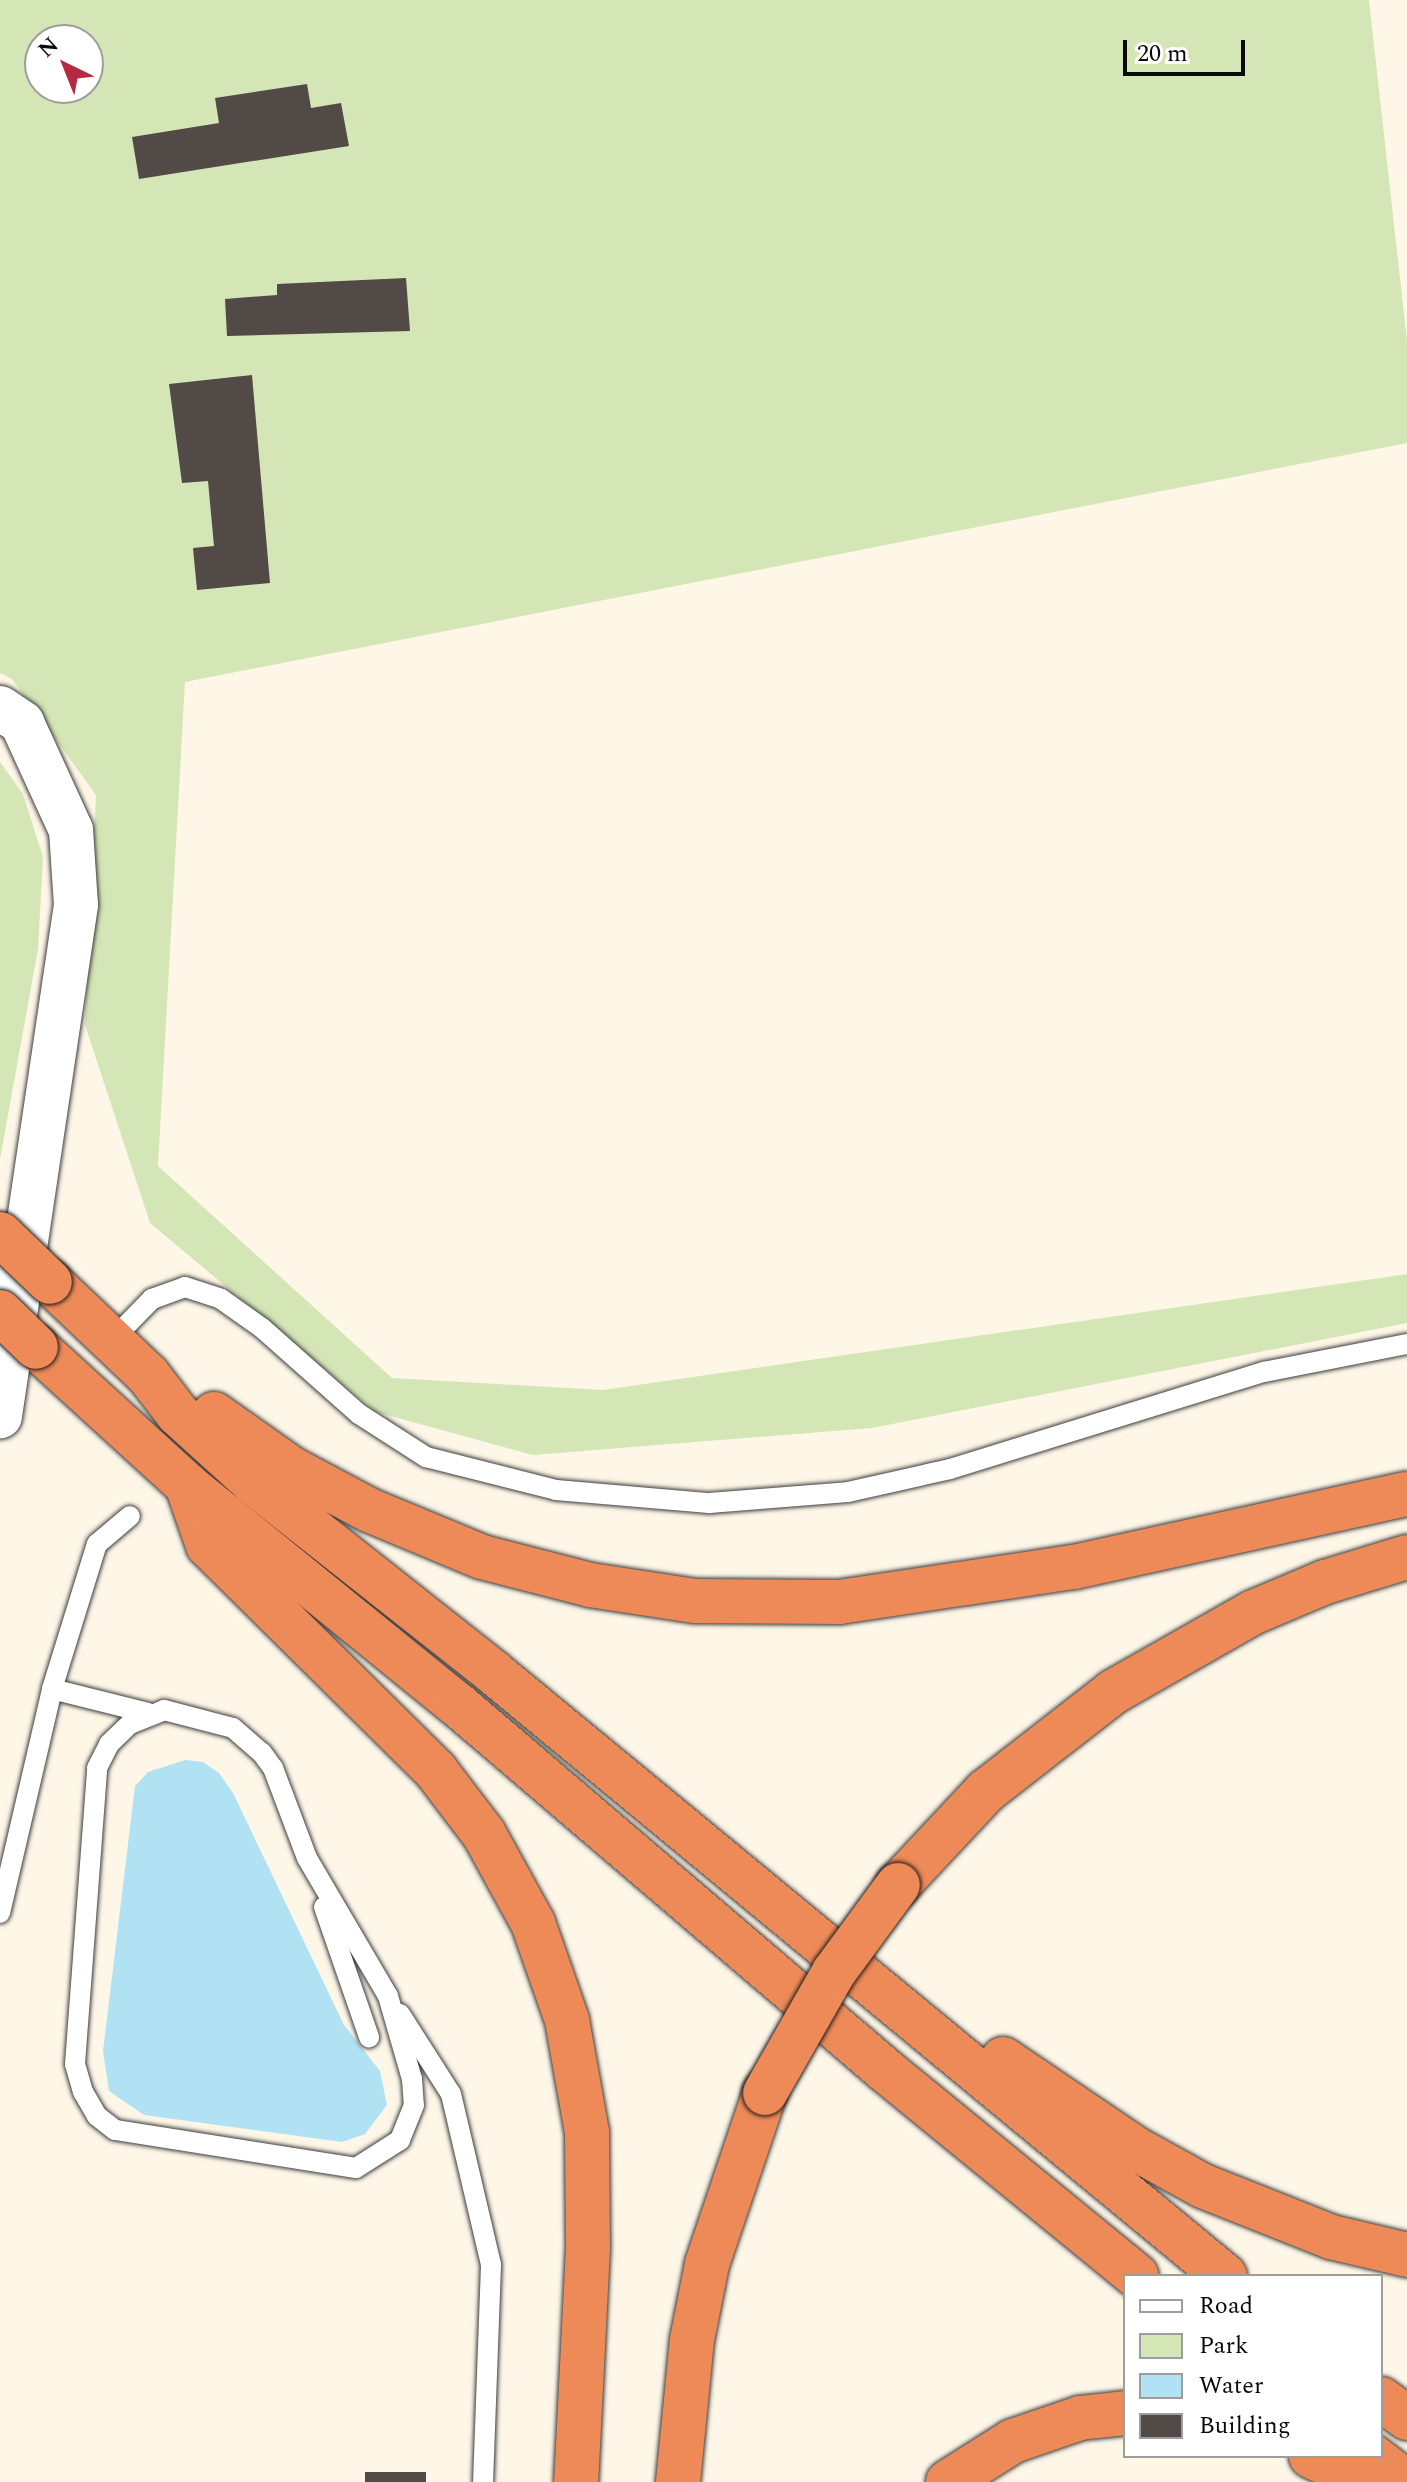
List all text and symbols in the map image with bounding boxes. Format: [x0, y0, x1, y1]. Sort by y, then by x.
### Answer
north arrow [24, 24, 104, 104]
scale bar [1127, 24, 1249, 74]
text: N [31, 29, 66, 66]
text: 20 m [1137, 36, 1188, 72]
legend [1123, 2274, 1383, 2458]
text: Road [1199, 2288, 1253, 2324]
text: Park [1199, 2328, 1249, 2364]
text: Water [1199, 2368, 1263, 2404]
text: Building [1199, 2408, 1291, 2444]

